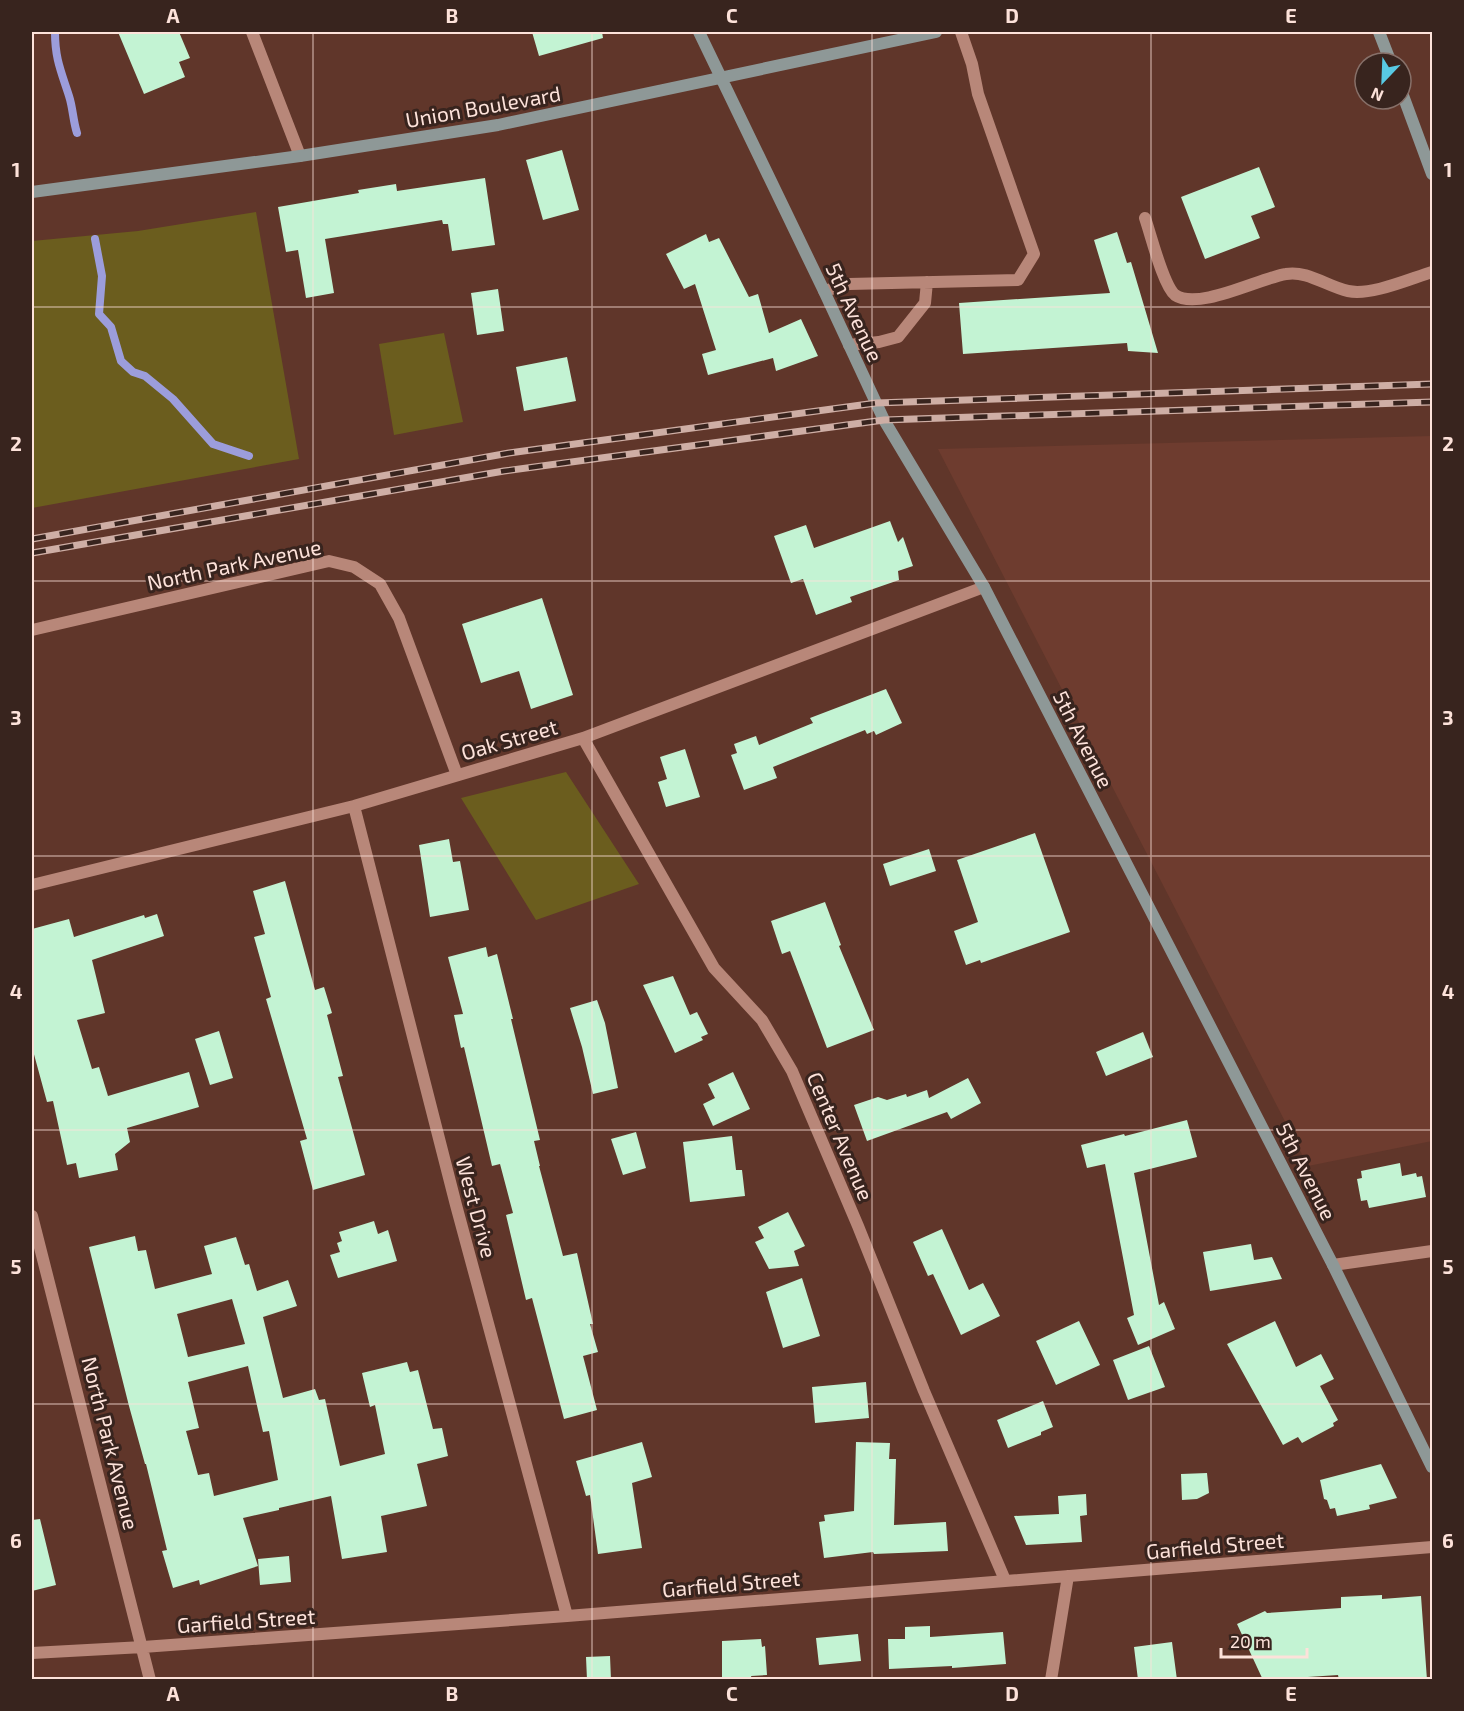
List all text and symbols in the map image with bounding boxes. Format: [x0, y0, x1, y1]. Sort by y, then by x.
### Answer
text: A [166, 3, 180, 27]
text: B [446, 3, 458, 27]
text: C [726, 3, 738, 27]
text: D [1005, 3, 1019, 27]
text: E [1285, 3, 1297, 27]
north arrow [1353, 51, 1413, 111]
street label: Union Boulevard [403, 80, 563, 132]
text: N [1368, 84, 1386, 106]
text: 1 [12, 157, 20, 181]
text: 1 [1444, 157, 1452, 181]
street label: 5th Avenue [821, 259, 889, 365]
text: 2 [10, 431, 22, 455]
text: 2 [1442, 431, 1454, 455]
street label: North Park Avenue [145, 533, 323, 595]
street label: 5th Avenue [1049, 686, 1119, 792]
text: 3 [10, 705, 22, 729]
text: 3 [1442, 705, 1454, 729]
street label: Oak Street [458, 713, 560, 765]
text: 4 [10, 979, 23, 1003]
text: 4 [1442, 979, 1455, 1003]
street label: Center Avenue [803, 1068, 879, 1204]
street label: 5th Avenue [1272, 1118, 1342, 1224]
street label: West Drive [451, 1154, 503, 1260]
text: 5 [10, 1254, 22, 1278]
text: 5 [1442, 1254, 1454, 1278]
street label: North Park Avenue [77, 1354, 145, 1532]
street label: Garfield Street [1145, 1527, 1285, 1563]
text: 6 [10, 1528, 22, 1552]
text: 6 [1442, 1528, 1454, 1552]
street label: Garfield Street [661, 1565, 801, 1601]
street label: Garfield Street [176, 1603, 316, 1637]
scale bar [1221, 1621, 1306, 1659]
text: 20 m [1230, 1630, 1271, 1652]
text: A [166, 1681, 180, 1705]
text: B [446, 1681, 458, 1705]
text: C [726, 1681, 738, 1705]
text: D [1005, 1681, 1019, 1705]
text: E [1285, 1681, 1297, 1705]

